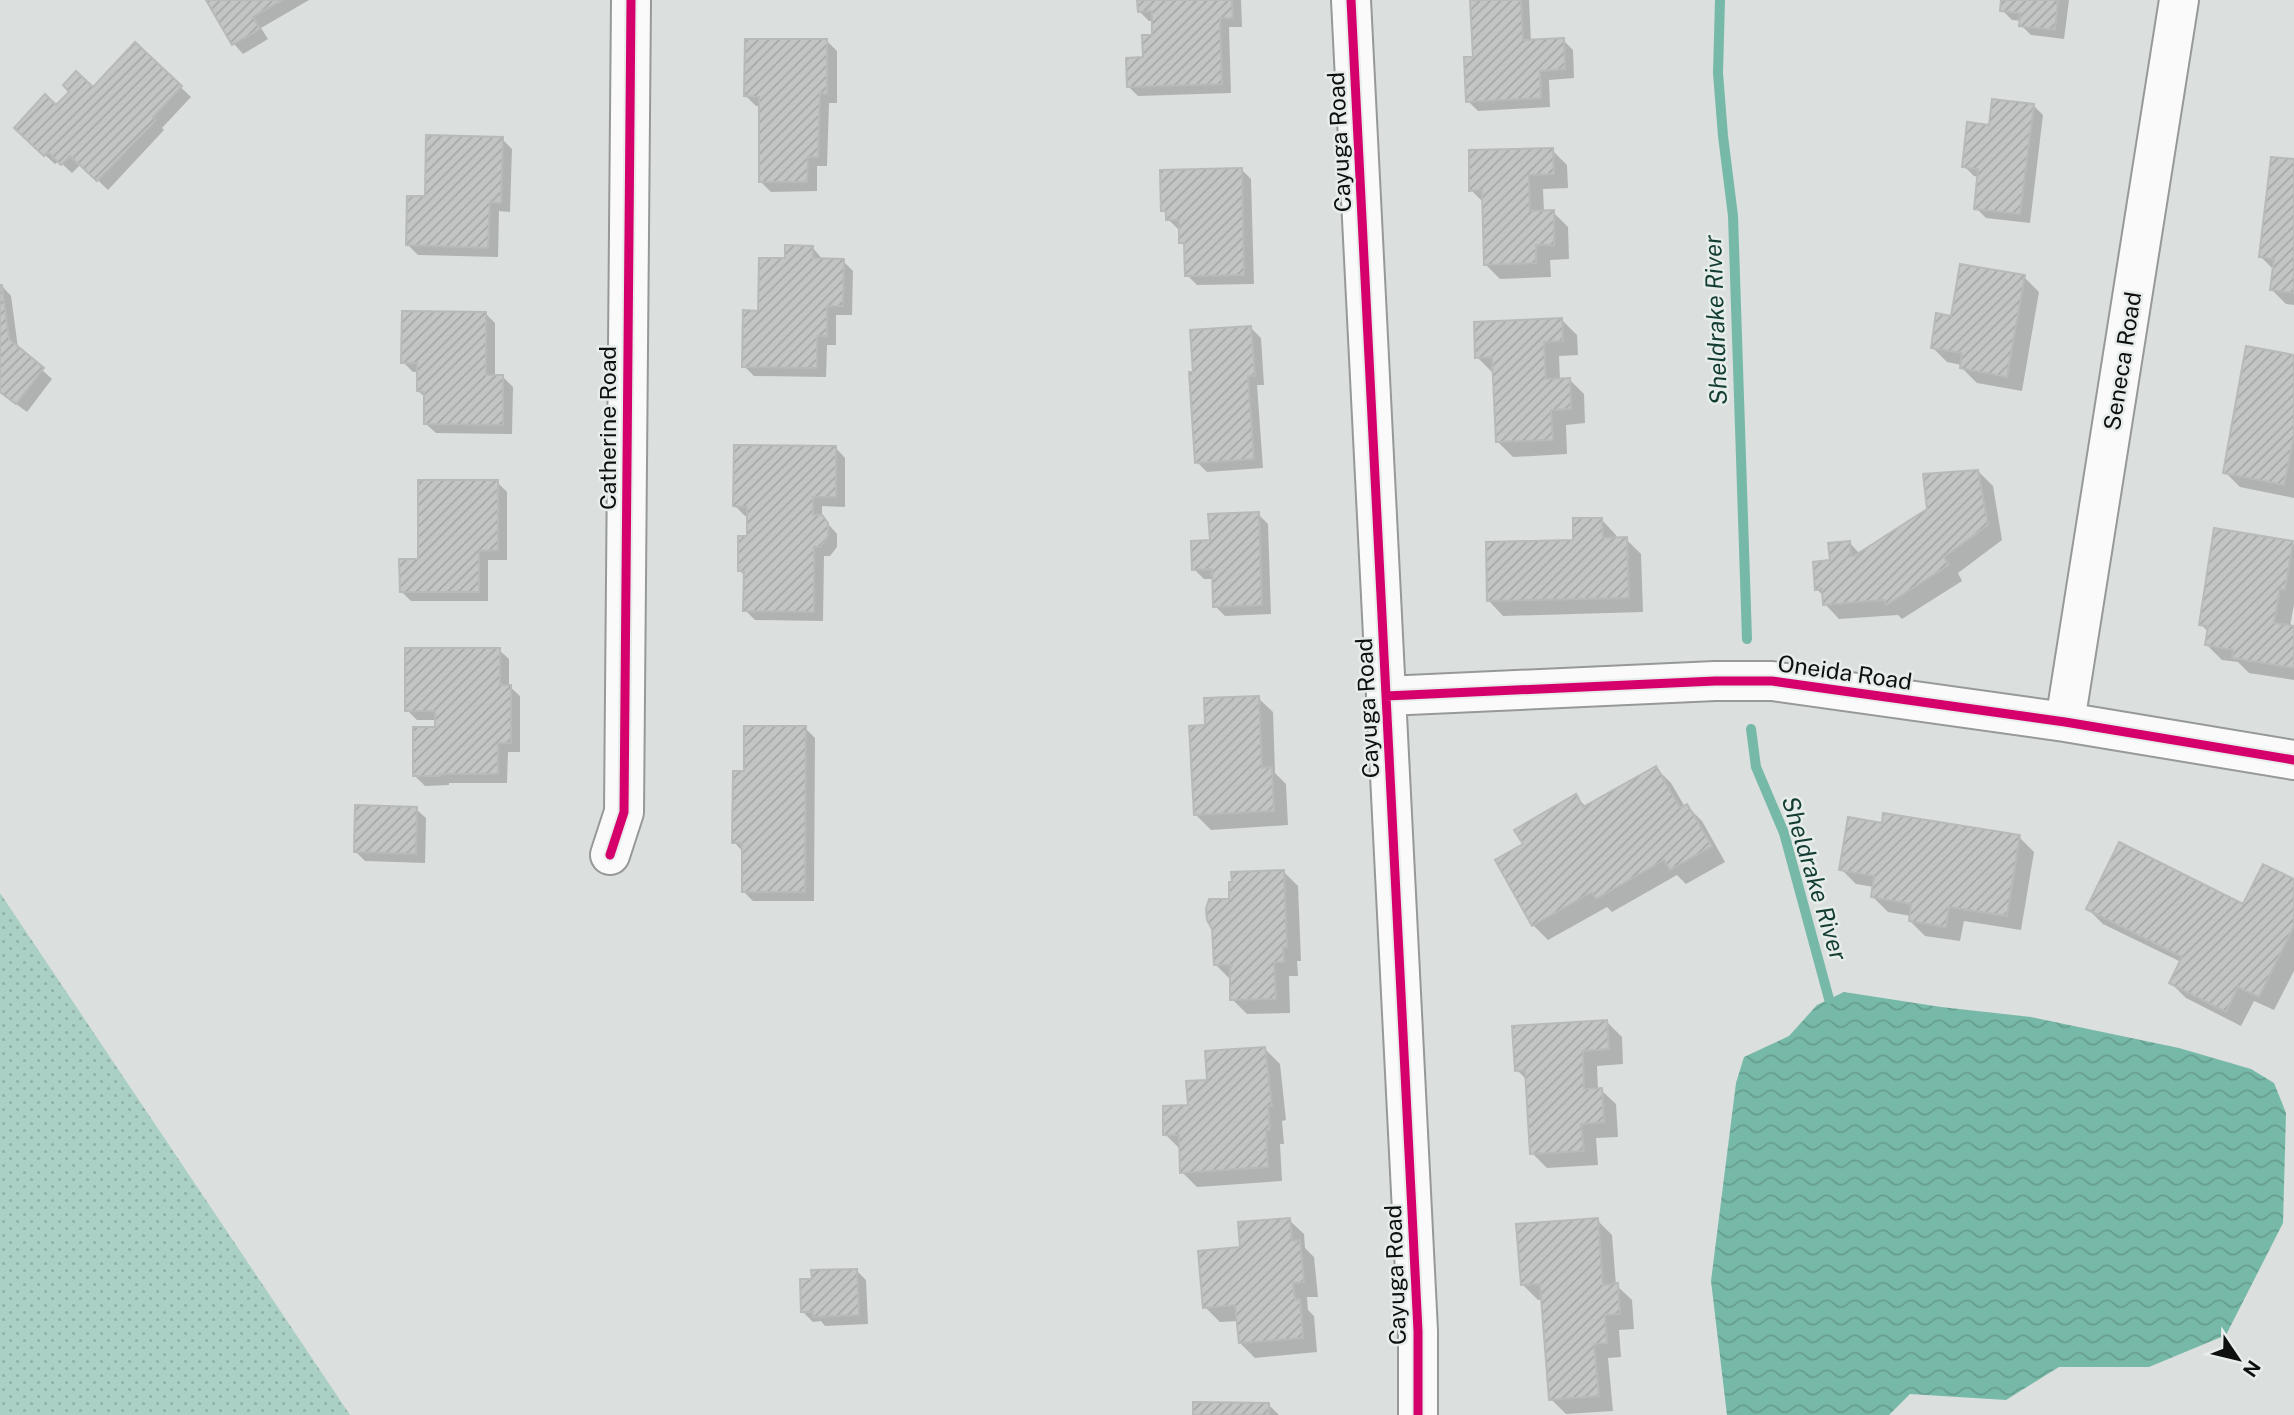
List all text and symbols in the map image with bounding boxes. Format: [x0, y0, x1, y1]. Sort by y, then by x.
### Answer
street label: Cayuga Road [1322, 71, 1356, 213]
water label: Sheldrake River [1698, 233, 1732, 406]
street label: Seneca Road [2098, 290, 2146, 432]
street label: Catherine Road [594, 346, 621, 510]
street label: Cayuga Road [1350, 637, 1384, 779]
street label: Oneida Road [1776, 649, 1914, 695]
water label: Sheldrake River [1777, 792, 1854, 964]
street label: Cayuga Road [1379, 1204, 1411, 1346]
north arrow [2203, 1324, 2273, 1394]
text: N [2239, 1356, 2265, 1381]

